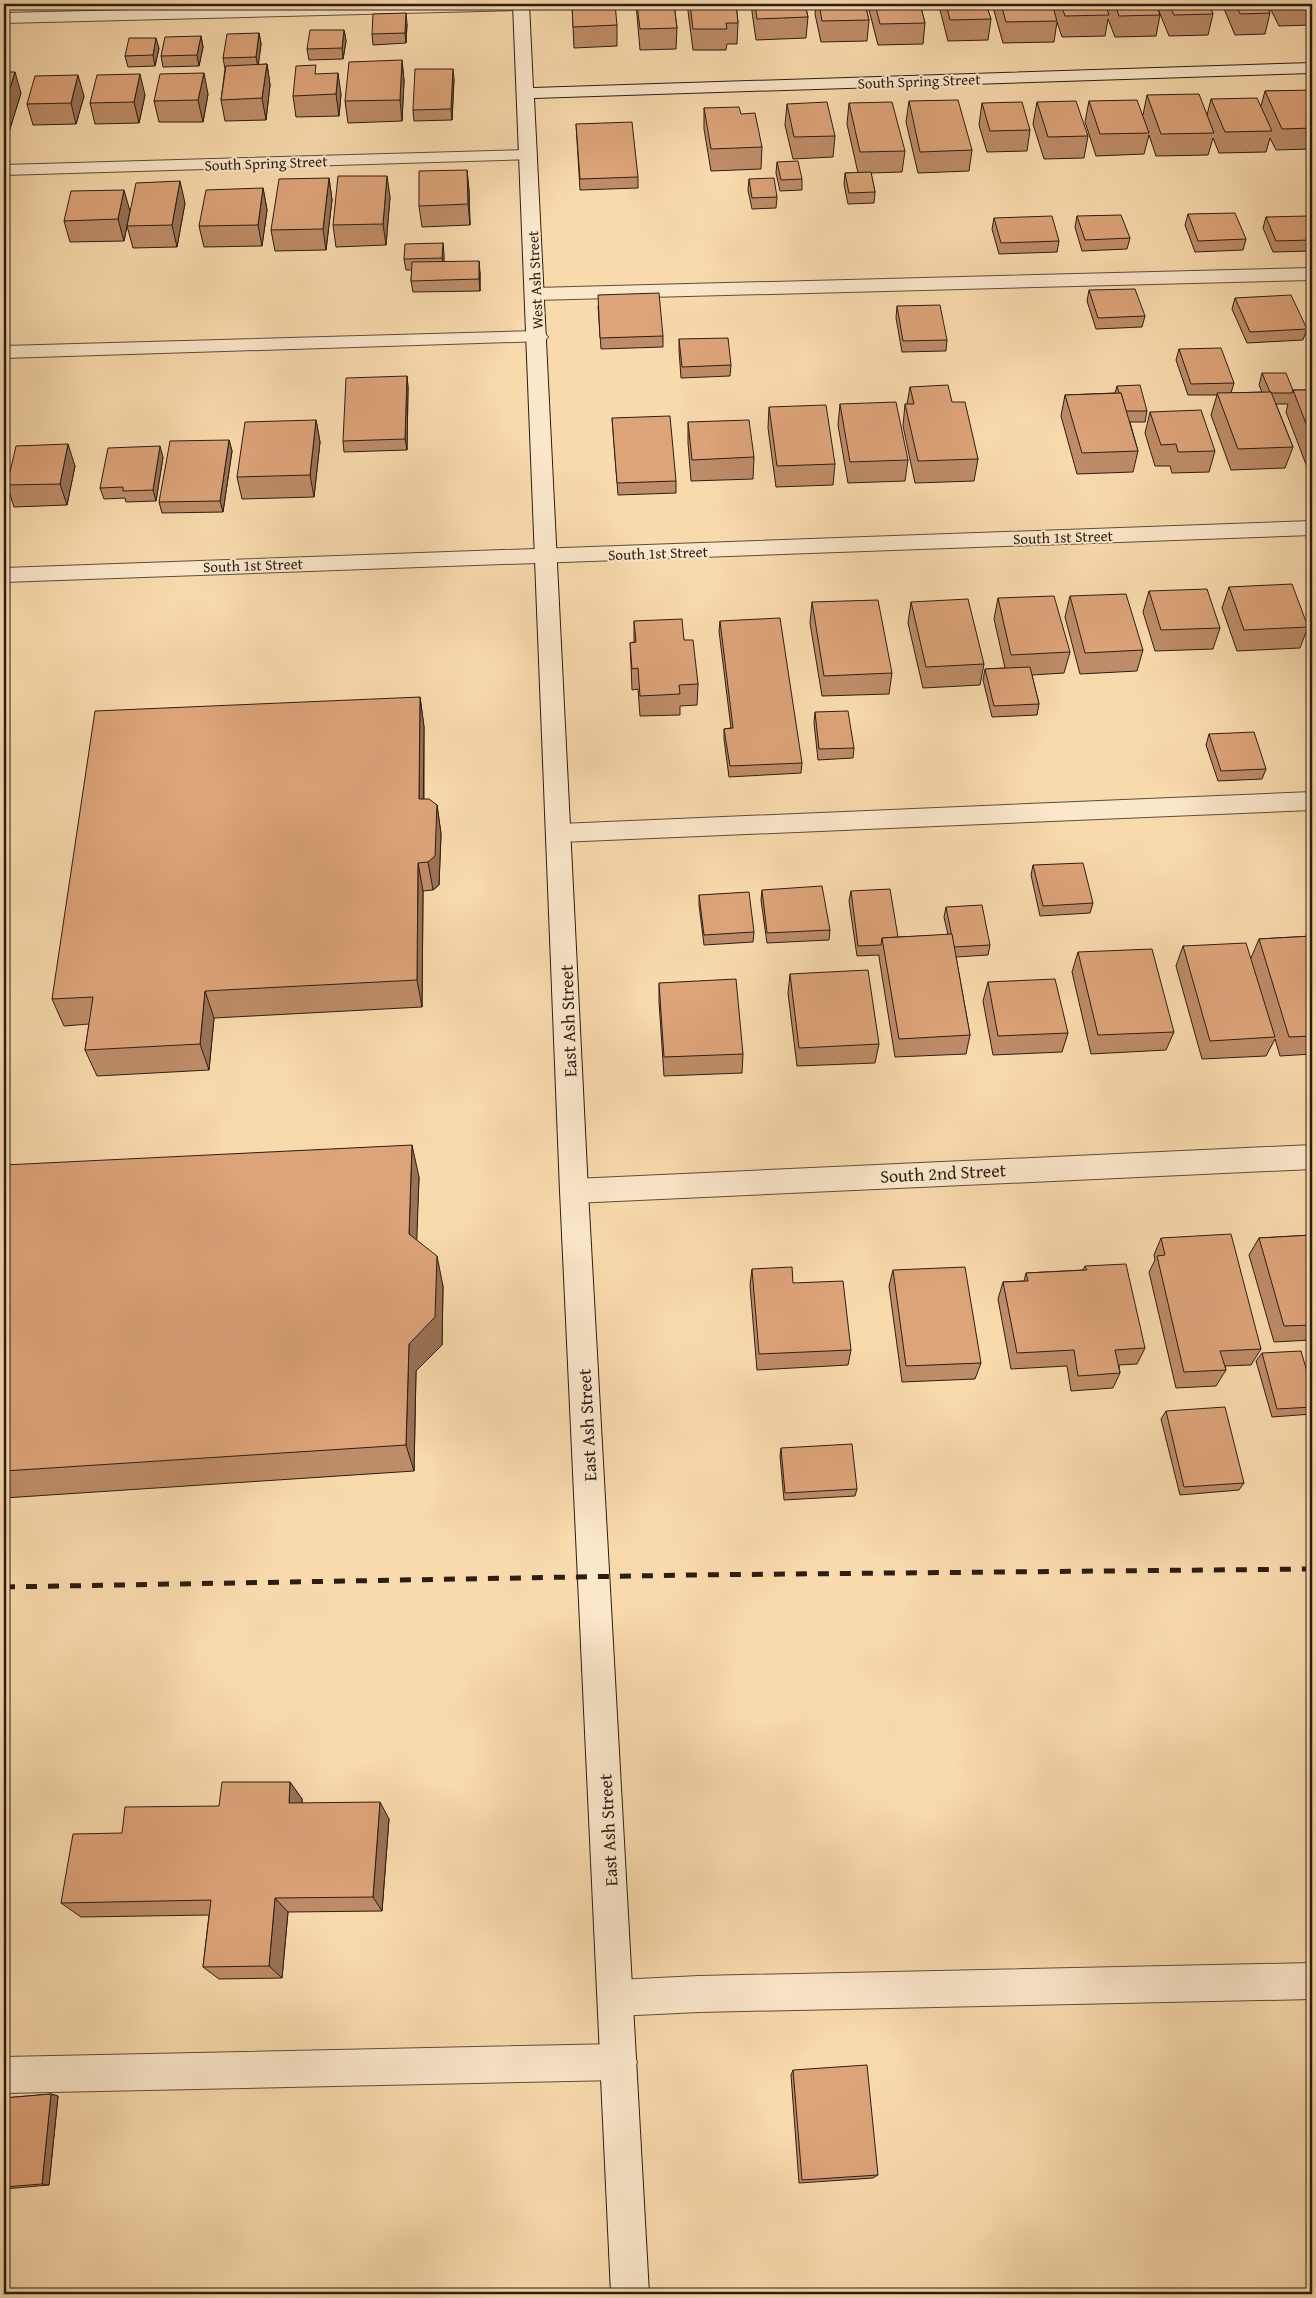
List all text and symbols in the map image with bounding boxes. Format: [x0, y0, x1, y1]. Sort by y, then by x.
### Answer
street label: South Spring Street [857, 68, 982, 94]
street label: South Spring Street [204, 150, 329, 176]
street label: West Ash Street [522, 230, 548, 330]
street label: South 1st Street [1013, 525, 1114, 549]
street label: South 1st Street [608, 541, 709, 565]
street label: South 1st Street [203, 553, 304, 577]
street label: East Ash Street [553, 964, 583, 1078]
street label: South 2nd Street [879, 1156, 1007, 1190]
street label: East Ash Street [571, 1367, 603, 1482]
street label: East Ash Street [592, 1772, 624, 1887]

